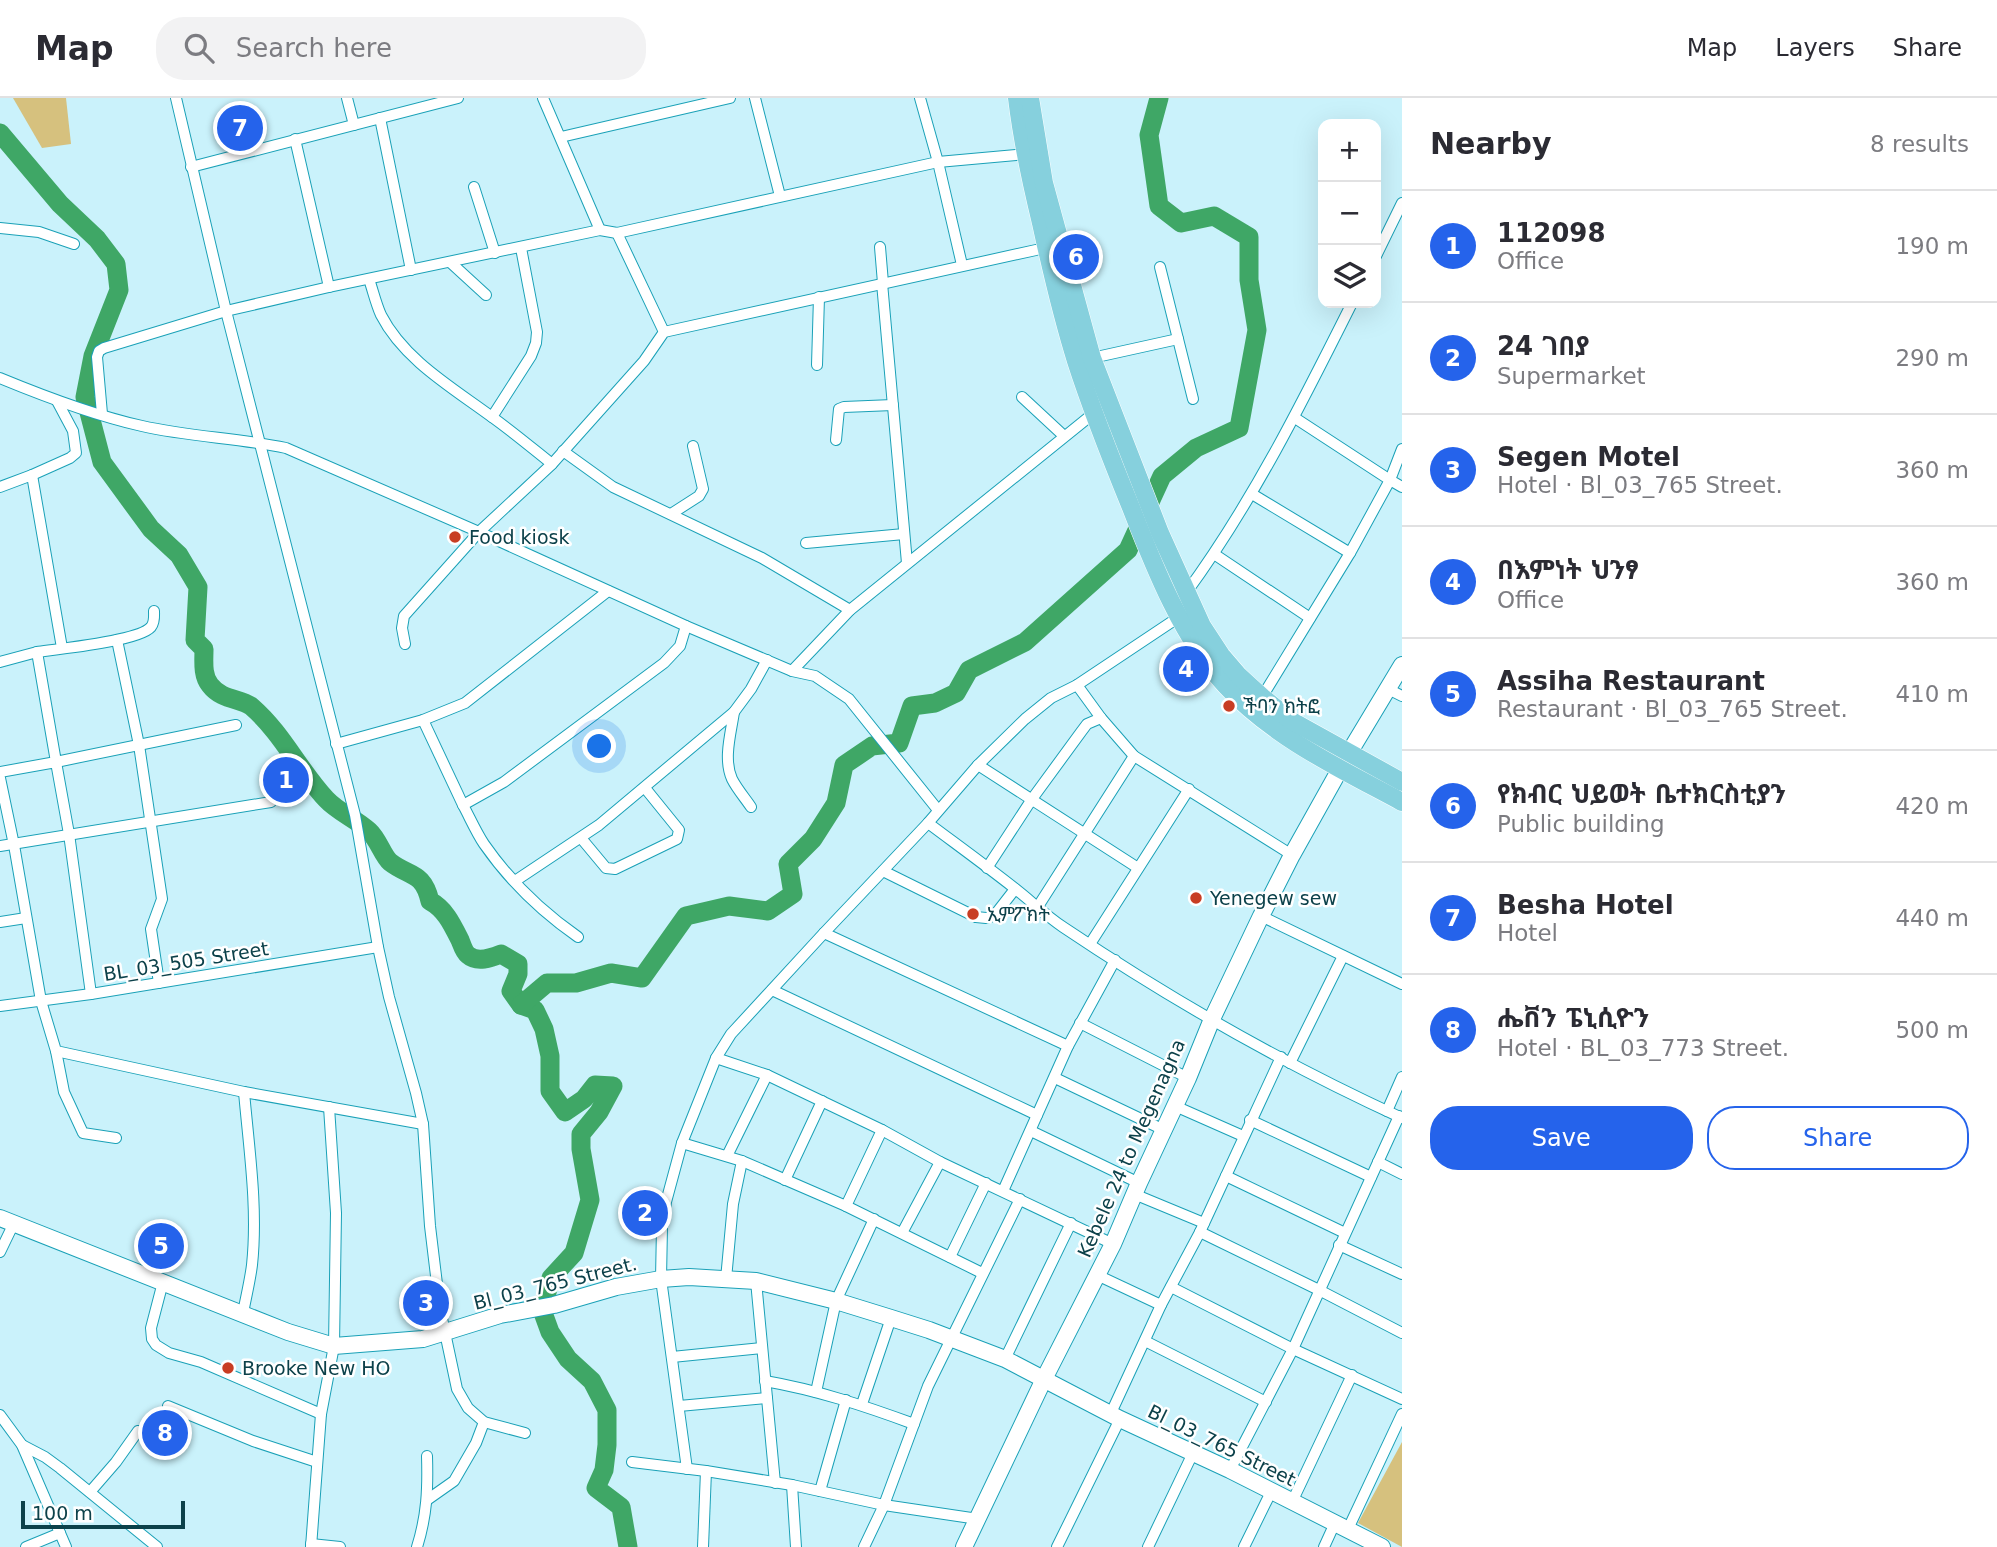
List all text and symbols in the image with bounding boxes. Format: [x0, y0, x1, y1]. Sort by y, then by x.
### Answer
search box [156, 17, 646, 80]
text: Map [35, 29, 114, 68]
icon: search [180, 29, 218, 67]
text: Search here [236, 33, 392, 63]
text: Map [1687, 34, 1737, 62]
text: Layers [1775, 34, 1855, 62]
text: Share [1893, 34, 1962, 62]
pin: 7 [217, 102, 263, 154]
map controls [1318, 119, 1381, 308]
button: + [1318, 119, 1381, 182]
text: Nearby [1430, 126, 1552, 161]
text: 8 results [1870, 131, 1969, 157]
button: − [1318, 182, 1381, 245]
text: 112098 [1497, 218, 1606, 248]
pin: 6 [1053, 231, 1099, 283]
text: 1 [1445, 233, 1461, 259]
text: 190 m [1895, 233, 1969, 259]
button: layers [1318, 245, 1381, 308]
text: Office [1497, 248, 1564, 274]
text: 24 ገበያ [1497, 331, 1589, 361]
text: 2 [1445, 345, 1461, 371]
text: 290 m [1895, 345, 1969, 371]
text: Supermarket [1497, 363, 1646, 389]
text: Segen Motel [1497, 442, 1680, 472]
text: 3 [1445, 457, 1461, 483]
text: 360 m [1895, 457, 1969, 483]
text: Hotel · Bl_03_765 Street. [1497, 472, 1783, 498]
place label: Food kiosk [469, 526, 569, 548]
marker: Food kiosk [447, 529, 463, 545]
text: በእምነት ህንፃ [1497, 555, 1639, 585]
text: 4 [1445, 569, 1461, 595]
text: 360 m [1895, 569, 1969, 595]
text: Office [1497, 587, 1564, 613]
pin: 4 [1163, 643, 1209, 695]
text: Assiha Restaurant [1497, 666, 1765, 696]
text: 5 [1445, 681, 1461, 707]
text: 410 m [1895, 681, 1969, 707]
place label: ችባን ክትፎ [1243, 695, 1321, 717]
text: Restaurant · Bl_03_765 Street. [1497, 696, 1848, 722]
marker: ችባን ክትፎ [1221, 698, 1237, 714]
your location [582, 729, 616, 763]
pin: 1 [263, 754, 309, 806]
text: የክብር ህይወት ቤተክርስቲያን [1497, 779, 1786, 809]
text: 6 [1445, 793, 1461, 819]
text: 420 m [1895, 793, 1969, 819]
text: Public building [1497, 811, 1665, 837]
place label: Yenegew sew [1209, 887, 1337, 909]
marker: Yenegew sew [1188, 890, 1204, 906]
text: Besha Hotel [1497, 890, 1674, 920]
place label: ኢምፖክት [987, 903, 1050, 925]
text: 7 [1445, 905, 1461, 931]
text: 440 m [1895, 905, 1969, 931]
marker: ኢምፖክት [965, 906, 981, 922]
text: Hotel [1497, 920, 1558, 946]
street label: BL_03_505 Street [102, 937, 270, 986]
text: ሔቨን ፔኒሲዮን [1497, 1003, 1649, 1033]
text: 8 [1445, 1017, 1461, 1043]
text: 500 m [1895, 1017, 1969, 1043]
street label: Kebele 24 to Megenagna [1073, 1035, 1189, 1261]
text: Hotel · BL_03_773 Street. [1497, 1035, 1789, 1061]
button: Save [1430, 1106, 1693, 1170]
button: Share [1707, 1106, 1969, 1170]
pin: 2 [622, 1187, 668, 1239]
pin: 5 [138, 1220, 184, 1272]
street label: Bl_03_765 Street. [471, 1252, 639, 1315]
pin: 3 [403, 1277, 449, 1329]
place label: Brooke New HO [242, 1357, 390, 1379]
marker: Brooke New HO [220, 1360, 236, 1376]
street label: Bl_03_765 Street [1144, 1400, 1299, 1491]
pin: 8 [142, 1407, 188, 1459]
scale bar [21, 1498, 186, 1530]
text: 100 m [32, 1502, 93, 1524]

